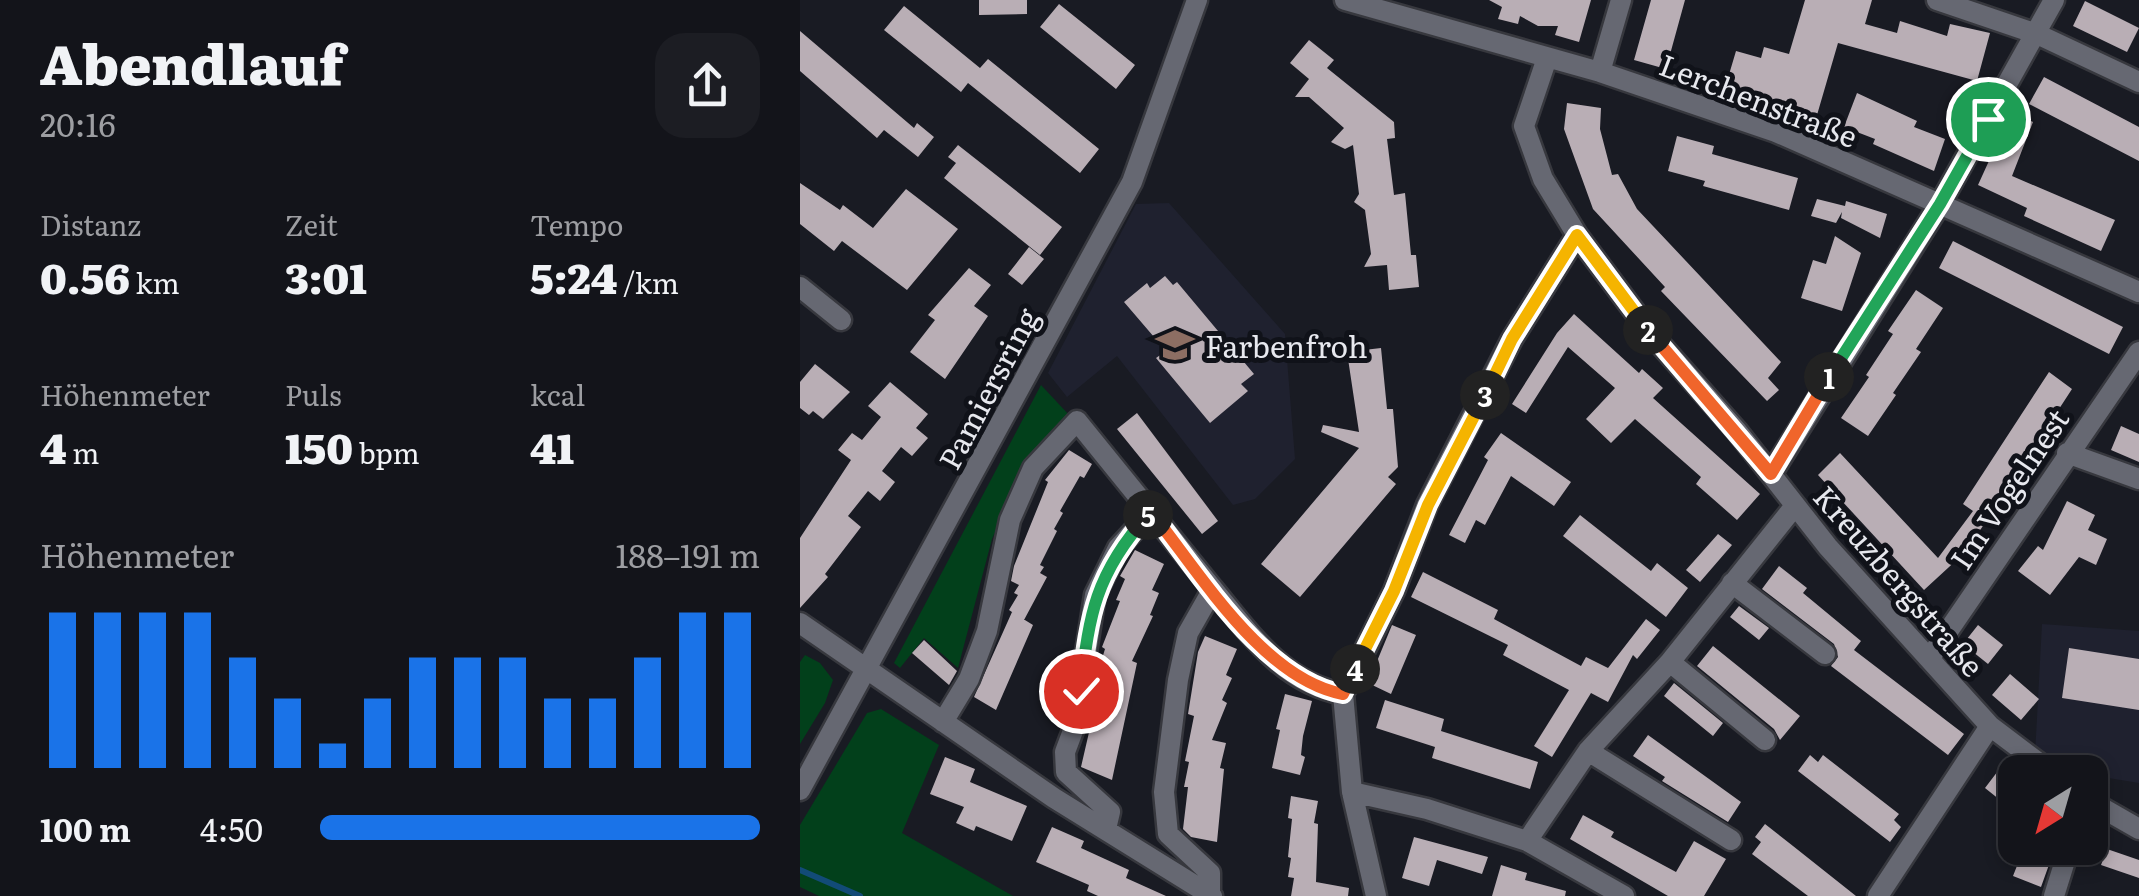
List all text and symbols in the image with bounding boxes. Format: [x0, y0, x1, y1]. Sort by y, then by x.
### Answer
text: Abendlauf [40, 20, 344, 102]
button: share [655, 33, 760, 138]
street label: Lerchenstraße [1654, 41, 1864, 157]
pin [1946, 77, 2031, 162]
icon: arrive [1961, 92, 2016, 147]
text: 20:16 [40, 99, 116, 147]
text: Distanz [40, 203, 141, 245]
text: Zeit [285, 203, 338, 245]
text: Tempo [530, 203, 624, 245]
text: 0.56 [40, 245, 130, 307]
text: 3:01 [285, 245, 367, 307]
text: 5:24 [530, 245, 617, 307]
text: km [130, 261, 180, 303]
text: /km [617, 261, 679, 303]
street label: Pamiersring [926, 299, 1048, 476]
pin: 2 [1623, 305, 1673, 355]
text: 2 [1640, 309, 1656, 351]
place label: Farbenfroh [1205, 323, 1368, 367]
school or university icon: Farbenfroh [1154, 324, 1196, 366]
pin: 1 [1804, 352, 1854, 402]
text: 1 [1823, 356, 1835, 398]
pin: 3 [1460, 370, 1510, 420]
text: Höhenmeter [40, 373, 210, 415]
text: Puls [285, 373, 342, 415]
text: kcal [530, 373, 585, 415]
text: 3 [1477, 374, 1493, 416]
street label: Im Vogelnest [1938, 399, 2078, 577]
text: 4 [40, 415, 67, 477]
text: 150 [285, 415, 353, 477]
text: 41 [530, 415, 574, 477]
text: m [67, 431, 99, 473]
text: bpm [353, 431, 420, 473]
street label: Kreuzbergstraße [1805, 475, 1995, 685]
pin: 5 [1123, 490, 1173, 540]
text: 5 [1140, 494, 1156, 536]
text: Höhenmeter [40, 530, 234, 578]
text: 188–191 m [615, 530, 760, 578]
pin: 4 [1330, 644, 1380, 694]
text: 4 [1347, 648, 1363, 690]
pin [1039, 649, 1124, 734]
icon: check [1054, 664, 1109, 719]
north arrow [1998, 755, 2108, 865]
map controls [1998, 755, 2108, 865]
text: 100 m [40, 804, 131, 852]
text: 4:50 [200, 804, 263, 852]

